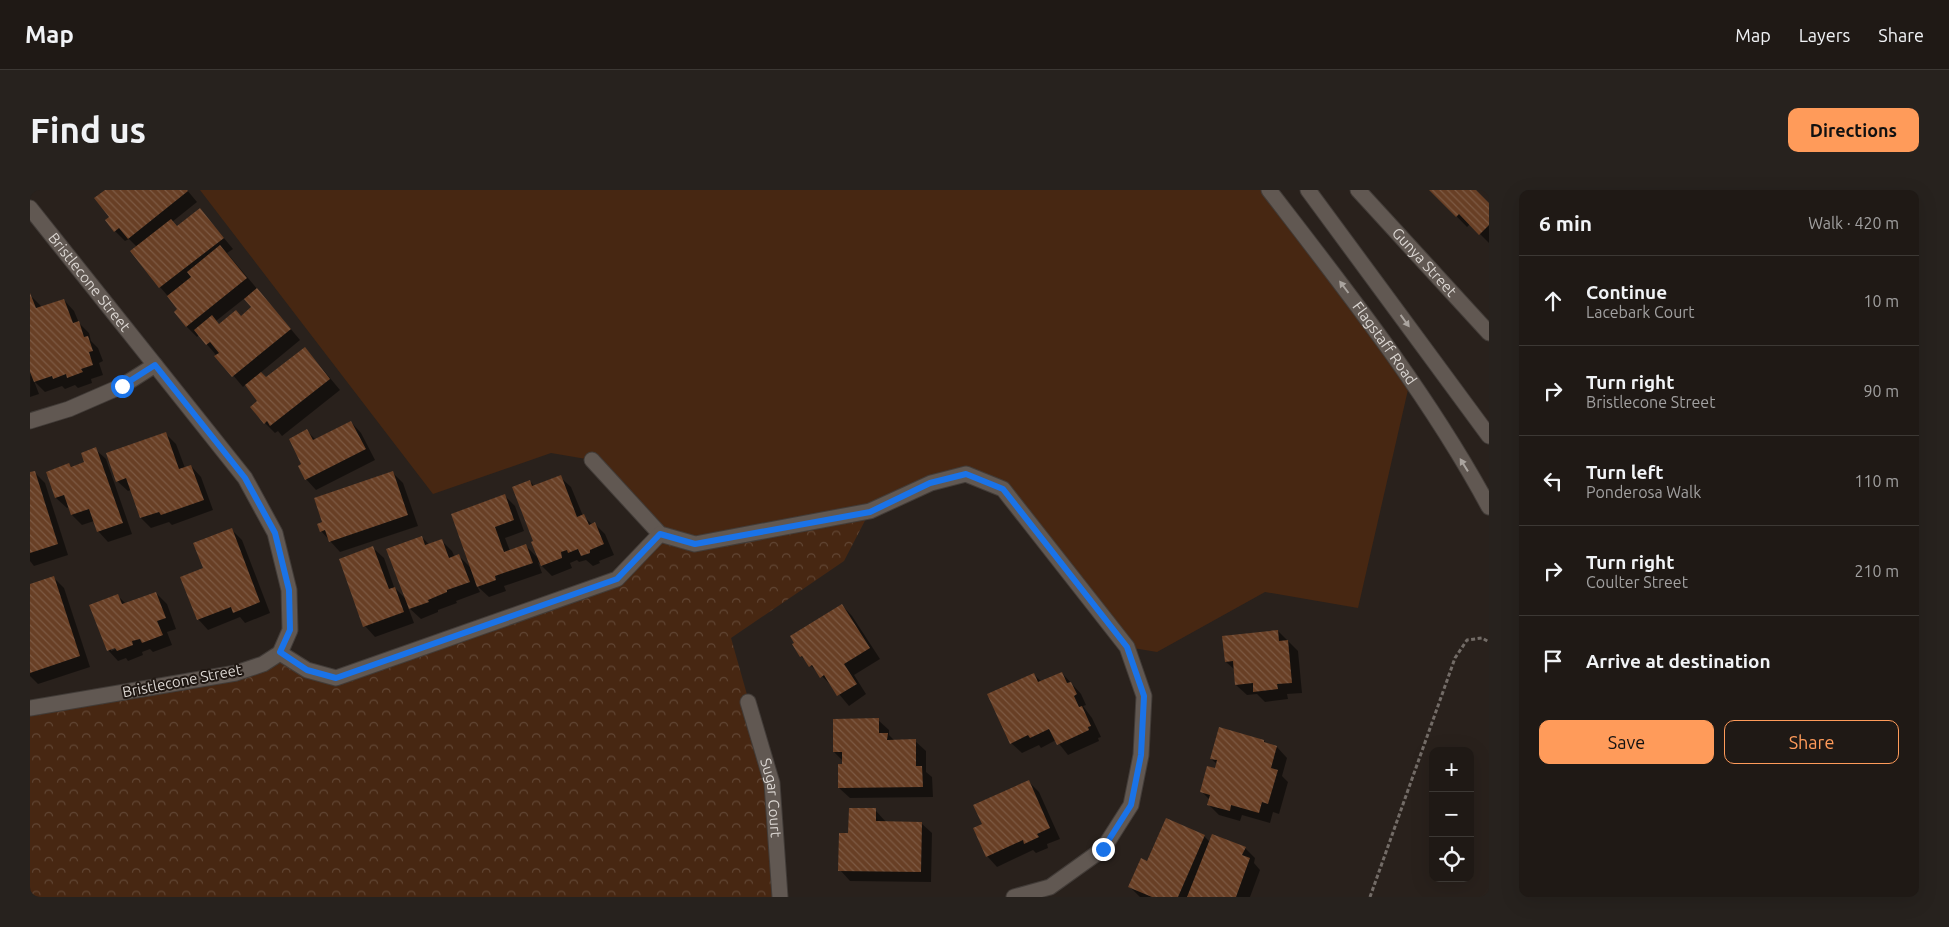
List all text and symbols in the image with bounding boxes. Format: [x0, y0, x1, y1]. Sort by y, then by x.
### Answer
text: Map [25, 21, 74, 48]
text: Map [1735, 25, 1771, 45]
text: Layers [1799, 25, 1850, 45]
text: Share [1878, 25, 1924, 45]
button: Directions [1788, 108, 1919, 152]
text: Find us [30, 110, 146, 150]
text: 6 min [1539, 211, 1592, 235]
text: Walk · 420 m [1808, 214, 1899, 232]
street label: Gunya Street [1389, 224, 1460, 300]
street label: Bristlecone Street [45, 229, 134, 335]
one-way arrow [1338, 281, 1349, 294]
text: Continue [1586, 281, 1667, 303]
icon: ahead [1539, 287, 1567, 315]
text: 10 m [1863, 292, 1899, 310]
street label: Flagstaff Road [1349, 298, 1420, 388]
text: Lacebark Court [1586, 303, 1695, 321]
one-way arrow [1400, 314, 1410, 328]
text: Turn right [1586, 371, 1674, 393]
route start [111, 375, 134, 398]
icon: right [1539, 377, 1567, 405]
text: 90 m [1863, 382, 1899, 400]
text: Bristlecone Street [1586, 393, 1715, 411]
one-way arrow [1460, 458, 1469, 471]
text: Turn left [1586, 461, 1664, 483]
icon: left [1539, 467, 1567, 495]
text: 110 m [1854, 472, 1899, 490]
text: Ponderosa Walk [1586, 483, 1701, 501]
text: Turn right [1586, 551, 1674, 573]
icon: right [1539, 557, 1567, 585]
text: 210 m [1854, 562, 1899, 580]
text: Coulter Street [1586, 573, 1688, 591]
icon: arrive [1539, 647, 1567, 675]
text: Arrive at destination [1586, 650, 1771, 672]
street label: Bristlecone Street [121, 661, 243, 700]
button: Save [1539, 720, 1714, 764]
button: Share [1724, 720, 1899, 764]
map controls [1429, 747, 1474, 882]
button: + [1429, 747, 1474, 792]
street label: Sugar Court [757, 756, 785, 838]
button: − [1429, 792, 1474, 837]
button: locate [1429, 837, 1474, 882]
route end [1092, 838, 1115, 861]

